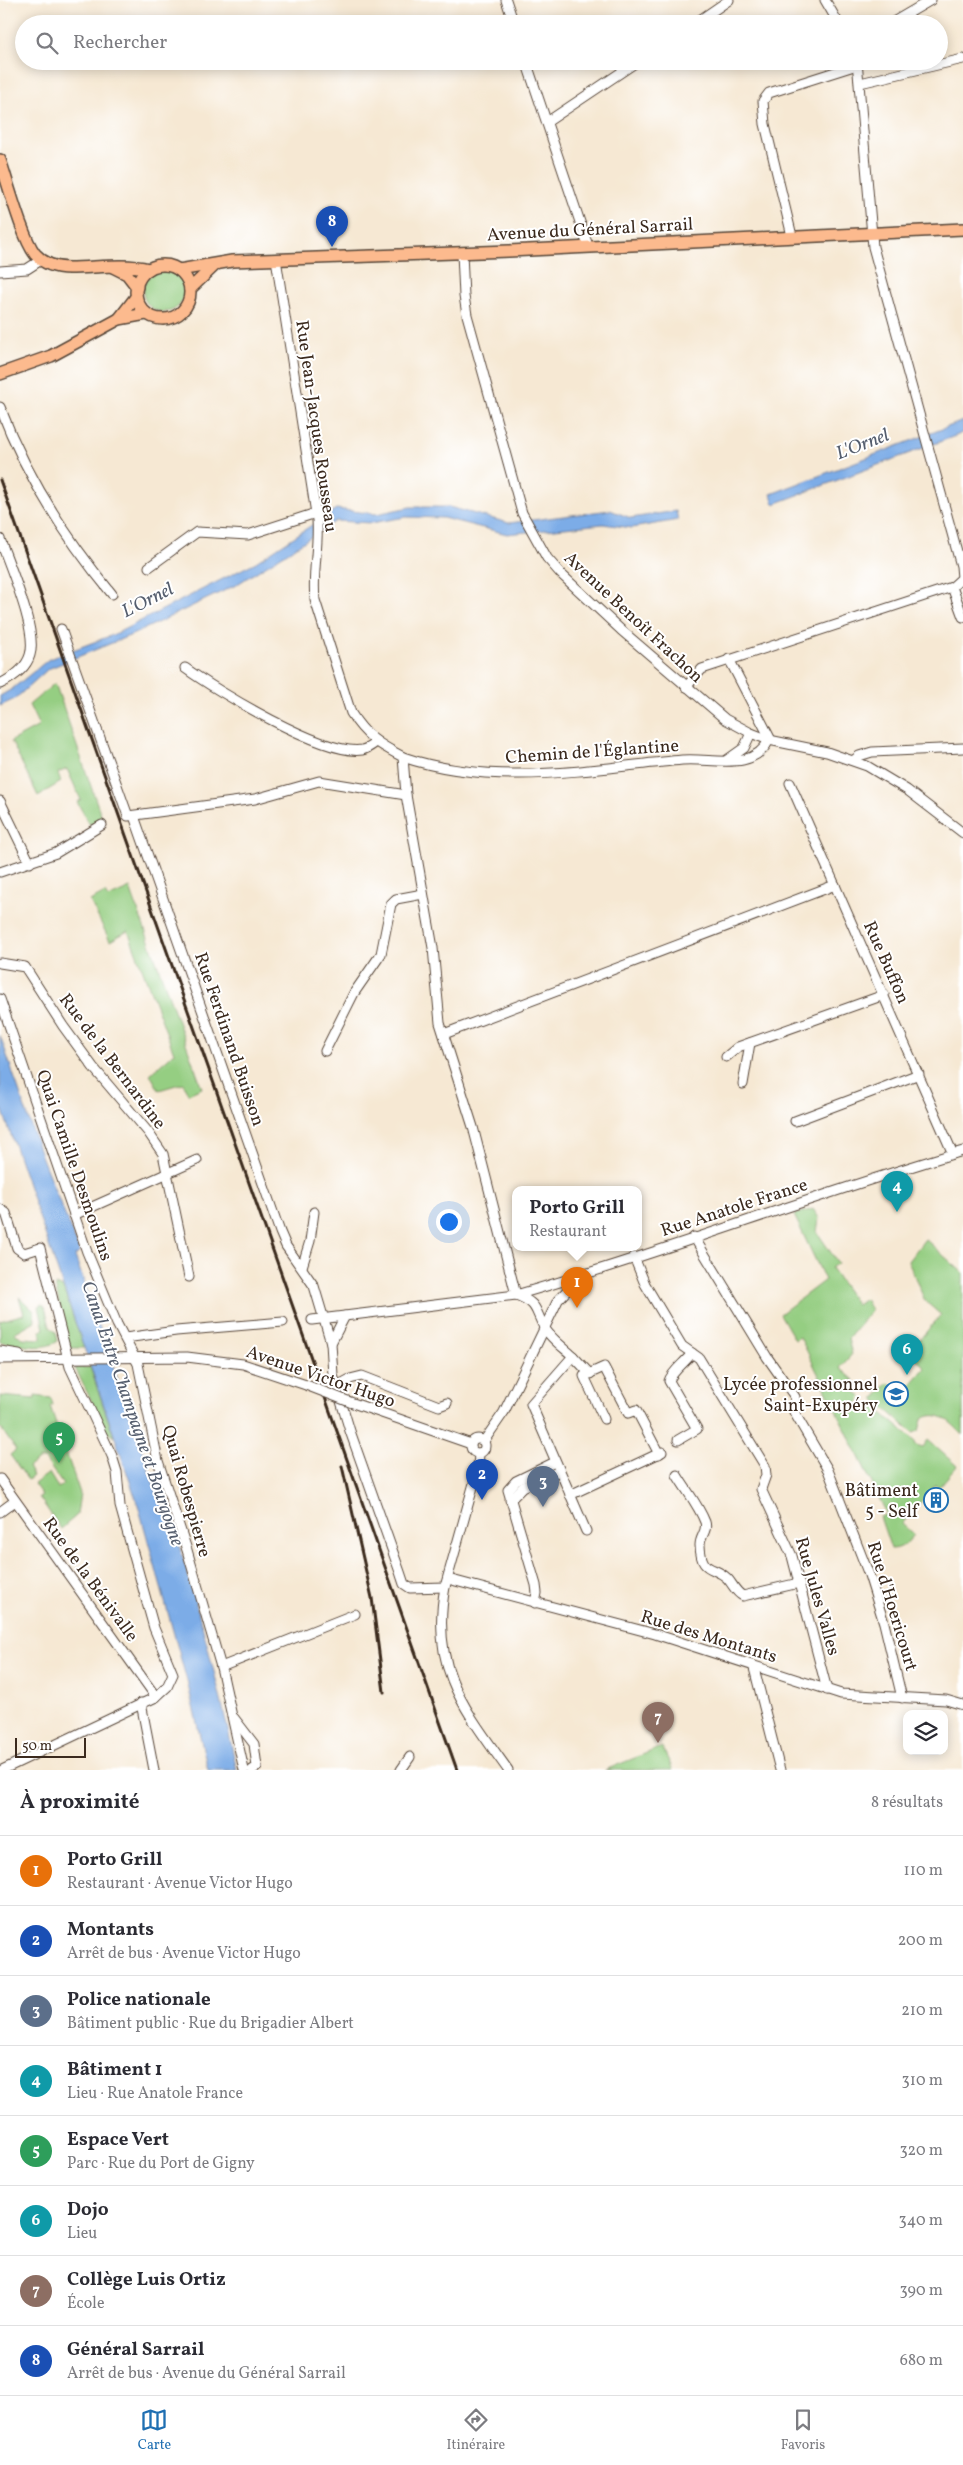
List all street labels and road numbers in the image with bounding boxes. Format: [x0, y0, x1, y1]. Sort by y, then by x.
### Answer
street label: Avenue du Général Sarrail [486, 213, 694, 248]
street label: Rue Jean-Jacques Rousseau [288, 319, 343, 534]
street label: Avenue Benoît Frachon [558, 547, 708, 690]
street label: Chemin de l'Églantine [504, 734, 680, 771]
street label: Rue Buffon [856, 917, 915, 1008]
street label: Rue Ferdinand Buisson [187, 949, 270, 1130]
street label: Rue de la Bernardine [52, 989, 171, 1135]
street label: Quai Camille Desmoulins [29, 1067, 118, 1264]
street label: Rue Anatole France [658, 1173, 811, 1244]
street label: Avenue Victor Hugo [243, 1340, 398, 1415]
street label: Quai Robespierre [155, 1422, 216, 1561]
street label: Rue de la Bénivalle [36, 1512, 144, 1647]
street label: Rue Jules Valles [788, 1534, 845, 1659]
street label: Rue d'Hoericourt [860, 1539, 923, 1674]
street label: Rue des Montants [637, 1605, 780, 1670]

